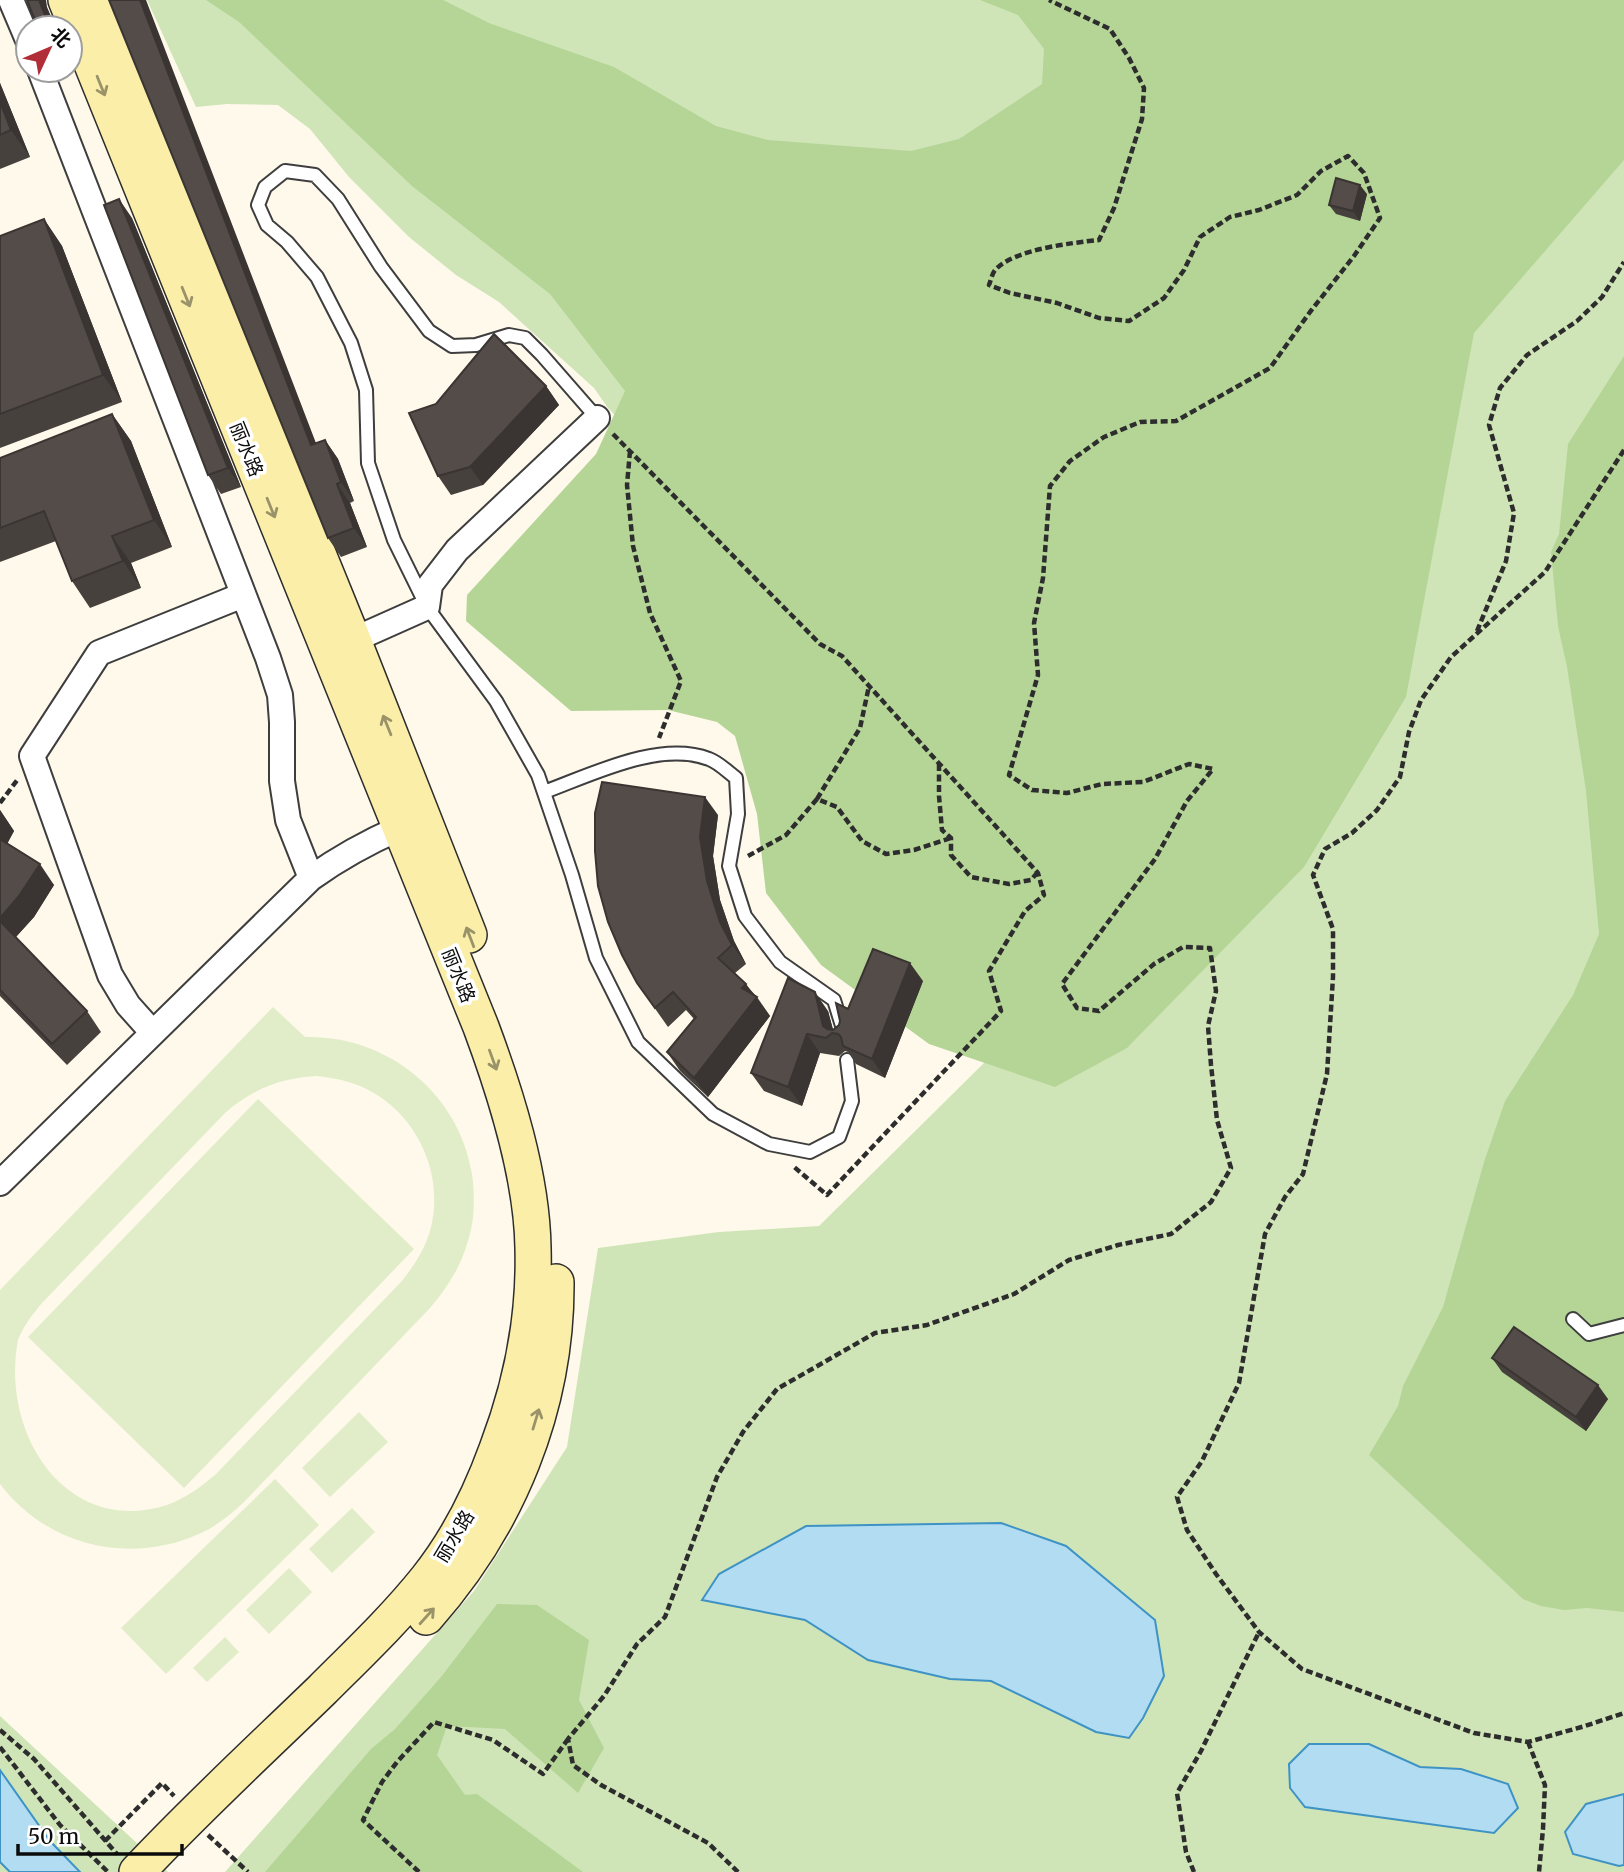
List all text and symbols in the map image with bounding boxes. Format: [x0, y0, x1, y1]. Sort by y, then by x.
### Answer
north arrow [14, 14, 84, 84]
text: 北 [46, 22, 76, 52]
one-way arrow [95, 75, 108, 96]
one-way arrow [180, 286, 193, 307]
street label: 丽水路 [225, 418, 269, 480]
one-way arrow [265, 497, 278, 518]
one-way arrow [380, 715, 393, 737]
one-way arrow [463, 927, 475, 948]
street label: 丽水路 [437, 944, 481, 1006]
one-way arrow [488, 1049, 500, 1071]
one-way arrow [531, 1408, 544, 1430]
street label: 丽水路 [429, 1505, 479, 1567]
one-way arrow [419, 1607, 435, 1625]
scale bar [18, 1812, 182, 1856]
text: 50 m [28, 1823, 79, 1850]

